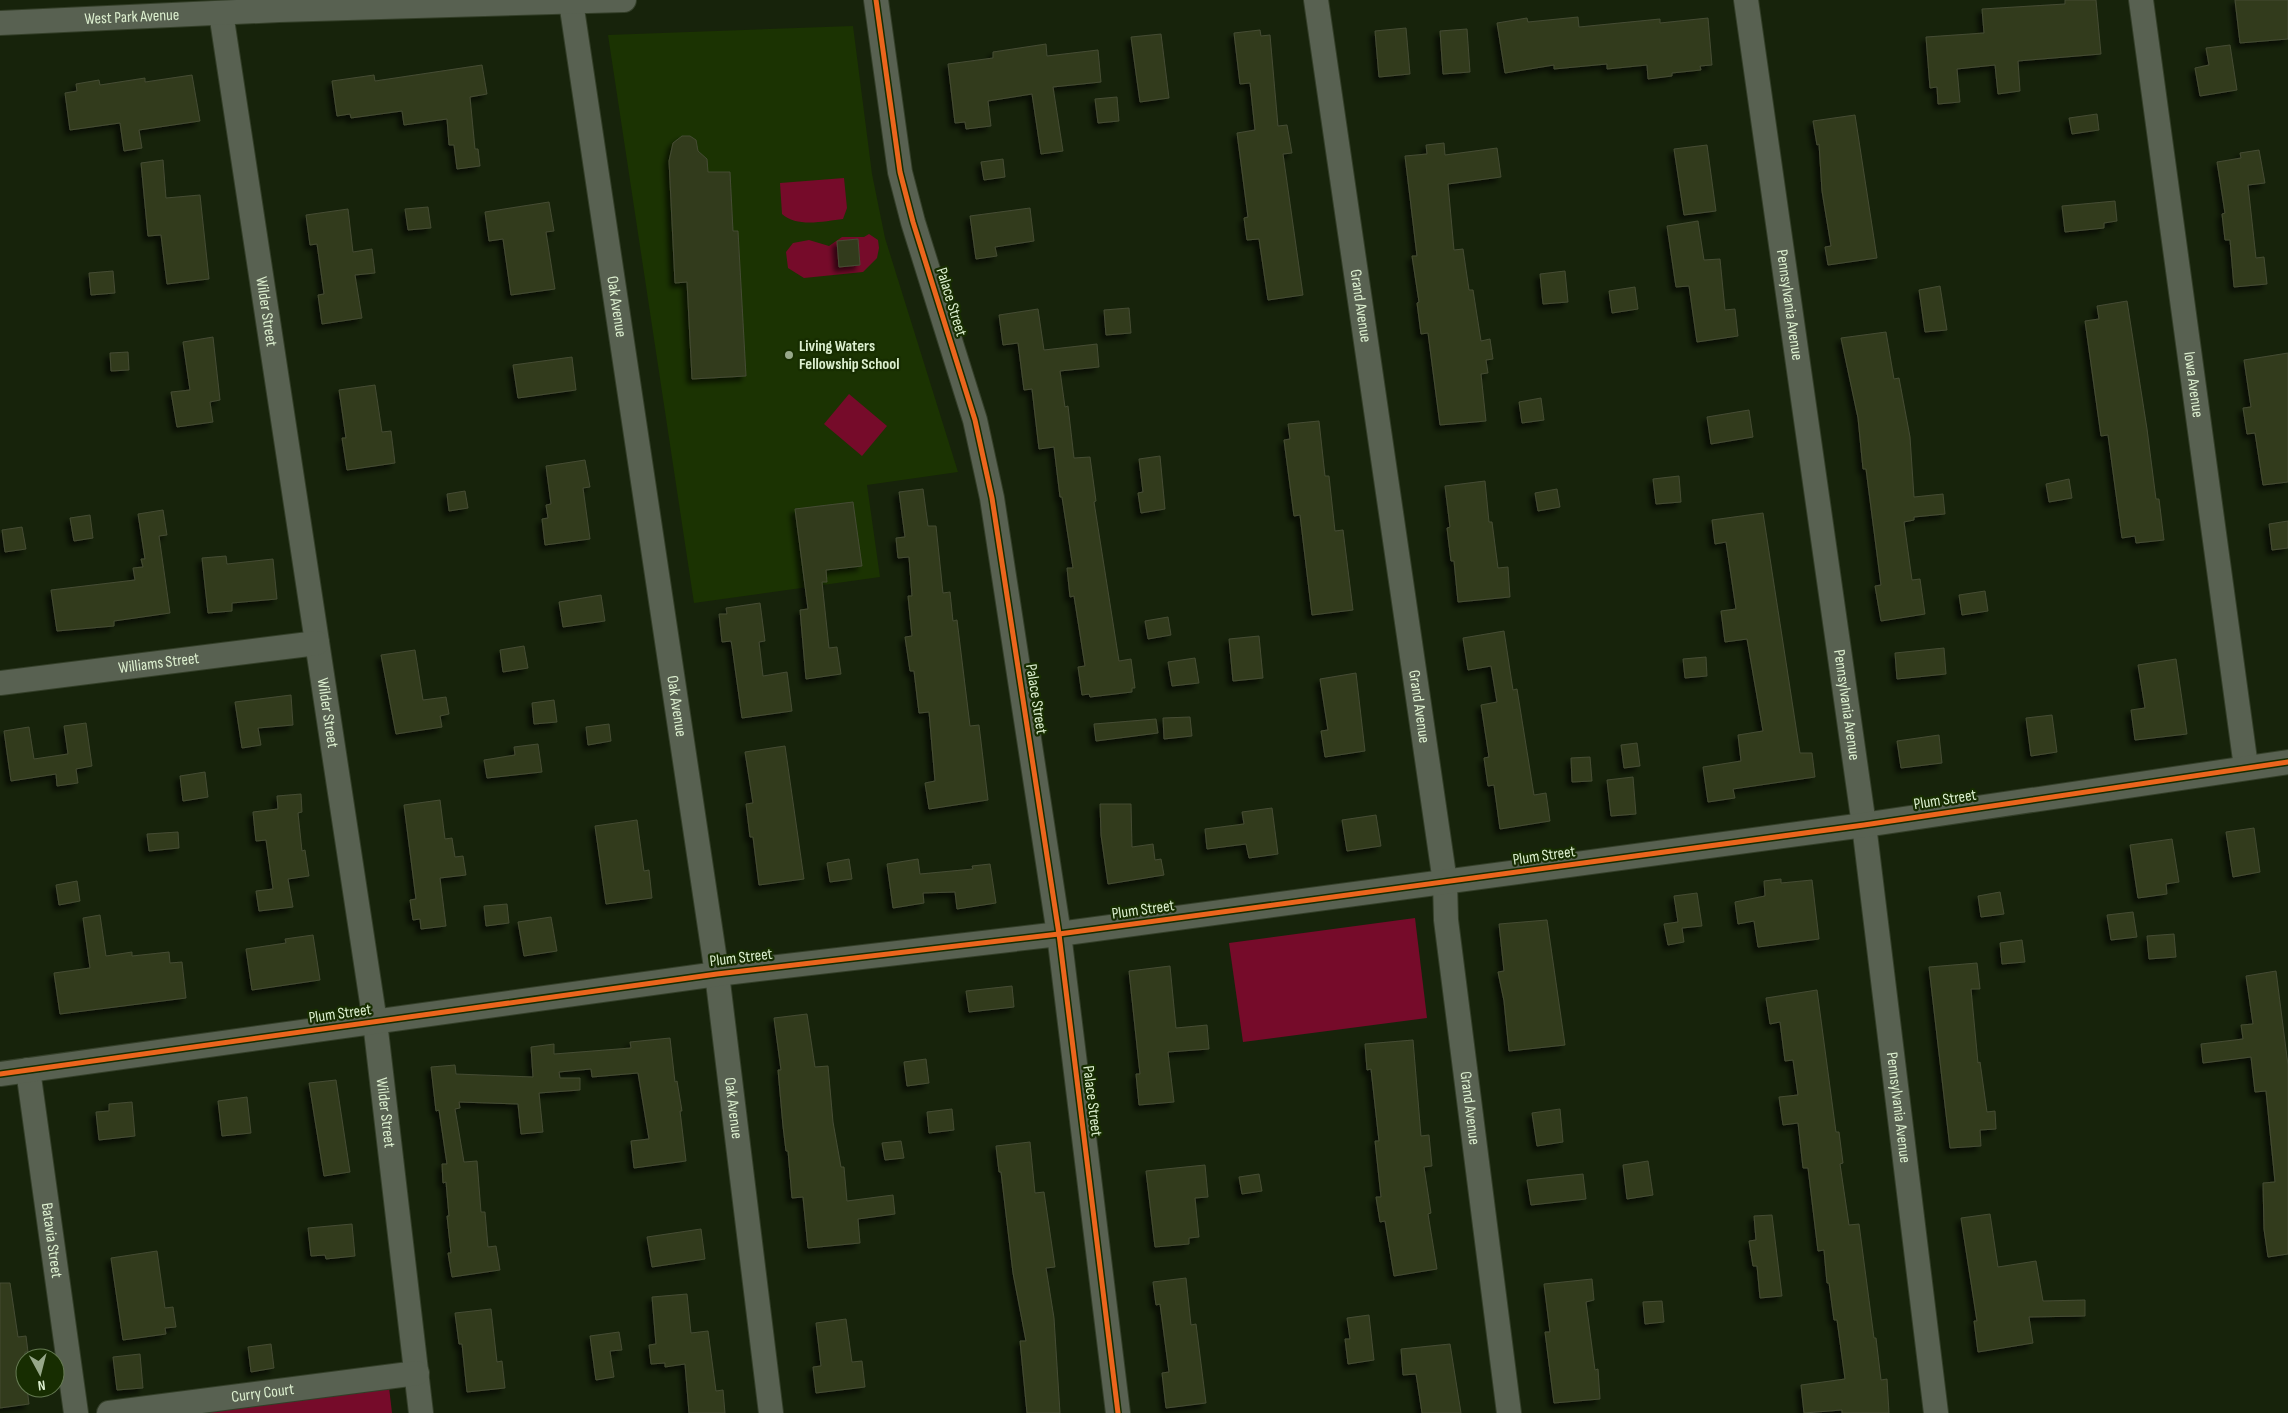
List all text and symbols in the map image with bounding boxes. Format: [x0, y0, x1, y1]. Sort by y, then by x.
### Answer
street label: West Park Avenue [84, 5, 180, 29]
street label: Pennsylvania Avenue [1772, 248, 1807, 362]
street label: Palace Street [932, 265, 970, 339]
street label: Grand Avenue [1346, 268, 1375, 344]
street label: Wilder Street [252, 275, 281, 348]
street label: Oak Avenue [603, 275, 631, 339]
place label: Living Waters Fellowship School [799, 337, 899, 374]
marker: Living Waters Fellowship School [783, 349, 795, 361]
street label: Iowa Avenue [2180, 350, 2208, 419]
street label: Williams Street [117, 648, 200, 677]
street label: Pennsylvania Avenue [1830, 648, 1864, 761]
street label: Palace Street [1021, 662, 1051, 736]
street label: Grand Avenue [1405, 669, 1434, 744]
street label: Oak Avenue [663, 674, 691, 738]
street label: Wilder Street [313, 677, 343, 749]
street label: Plum Street [1912, 786, 1978, 814]
street label: Plum Street [1511, 842, 1577, 870]
street label: Plum Street [1110, 896, 1176, 924]
street label: Plum Street [709, 945, 774, 971]
street label: Plum Street [307, 1000, 373, 1028]
street label: Pennsylvania Avenue [1882, 1051, 1915, 1164]
street label: Palace Street [1078, 1065, 1106, 1137]
street label: Grand Avenue [1456, 1070, 1484, 1146]
street label: Oak Avenue [720, 1076, 747, 1140]
street label: Wilder Street [372, 1077, 399, 1149]
street label: Batavia Street [37, 1201, 67, 1279]
north arrow [15, 1348, 65, 1398]
text: N [37, 1377, 46, 1394]
street label: Curry Court [230, 1380, 295, 1407]

